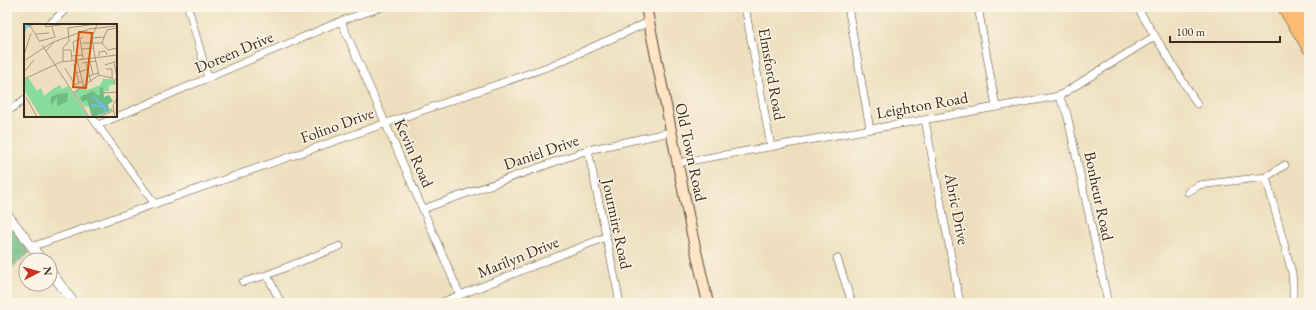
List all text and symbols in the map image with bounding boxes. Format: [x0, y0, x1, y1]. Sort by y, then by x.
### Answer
scale bar [1170, 18, 1280, 44]
inset map [24, 24, 117, 117]
text: 100 m [1176, 24, 1206, 40]
street label: Doreen Drive [191, 26, 277, 78]
street label: Elmsford Road [754, 26, 791, 123]
street label: Leighton Road [874, 86, 970, 123]
street label: Old Town Road [670, 101, 712, 204]
street label: Folino Drive [297, 102, 377, 148]
street label: Kevin Road [390, 115, 439, 192]
street label: Daniel Drive [501, 129, 581, 175]
street label: Bonheur Road [1079, 149, 1119, 243]
street label: Abric Drive [940, 170, 974, 247]
street label: Jourmire Road [597, 175, 637, 272]
street label: Marilyn Drive [474, 231, 562, 283]
north arrow [18, 252, 58, 292]
text: N [41, 266, 55, 276]

